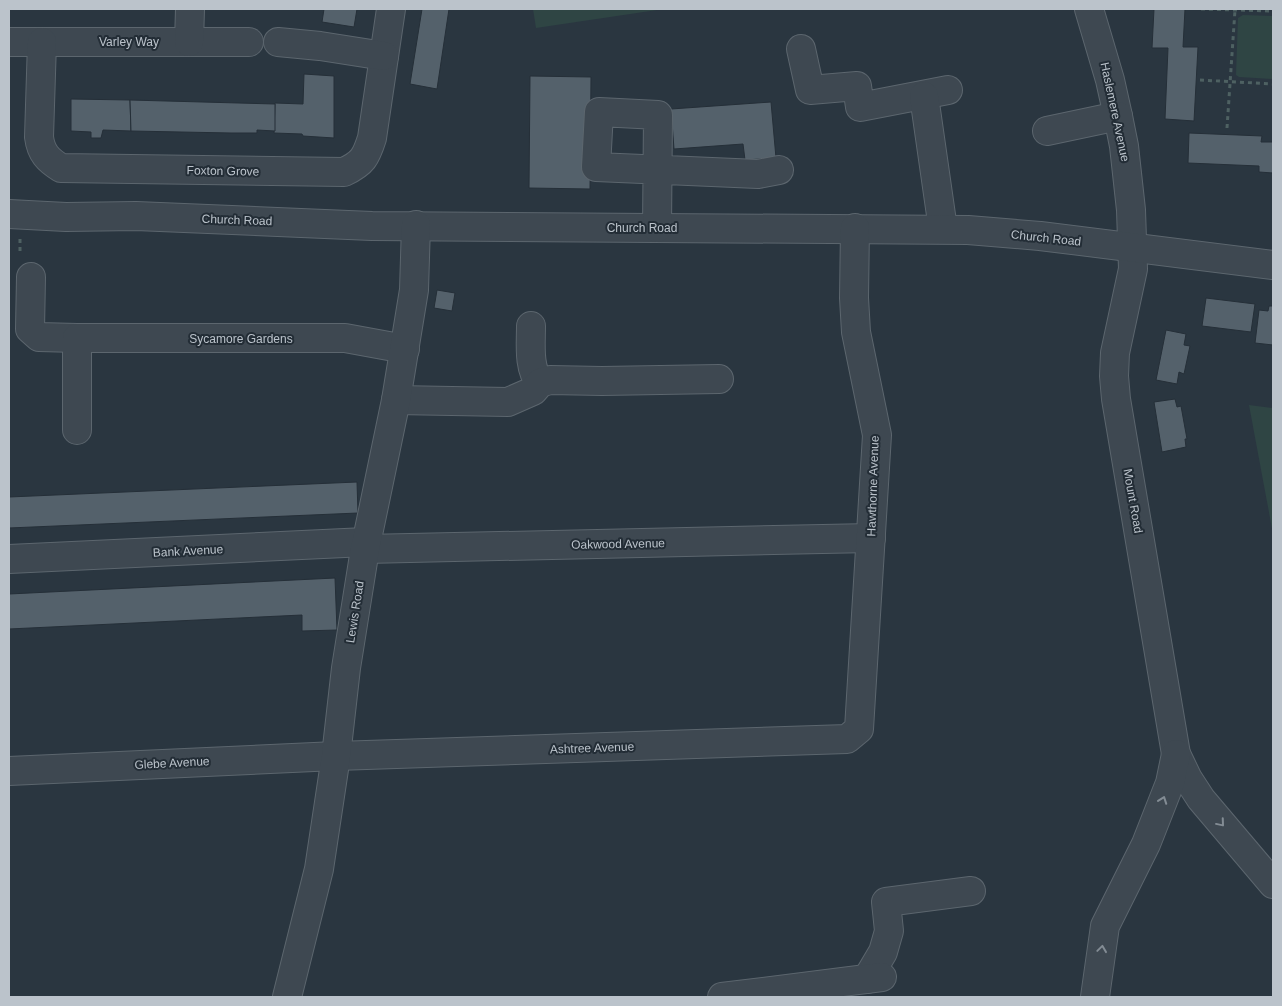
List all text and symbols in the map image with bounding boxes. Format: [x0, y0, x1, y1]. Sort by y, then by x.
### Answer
street label: Varley Way [99, 35, 159, 49]
street label: Haslemere Avenue [1098, 61, 1132, 163]
street label: Foxton Grove [187, 163, 260, 179]
street label: Church Road [201, 212, 273, 228]
street label: Church Road [607, 221, 677, 235]
street label: Church Road [1010, 227, 1082, 249]
street label: Sycamore Gardens [189, 332, 293, 346]
street label: Hawthorne Avenue [864, 435, 882, 537]
street label: Mount Road [1120, 468, 1146, 534]
street label: Oakwood Avenue [571, 536, 665, 552]
street label: Bank Avenue [152, 542, 224, 560]
street label: Lewis Road [343, 580, 367, 644]
street label: Ashtree Avenue [550, 740, 635, 756]
street label: Glebe Avenue [134, 754, 210, 772]
one-way arrow [1157, 796, 1167, 804]
one-way arrow [1216, 818, 1225, 827]
one-way arrow [1096, 945, 1106, 953]

